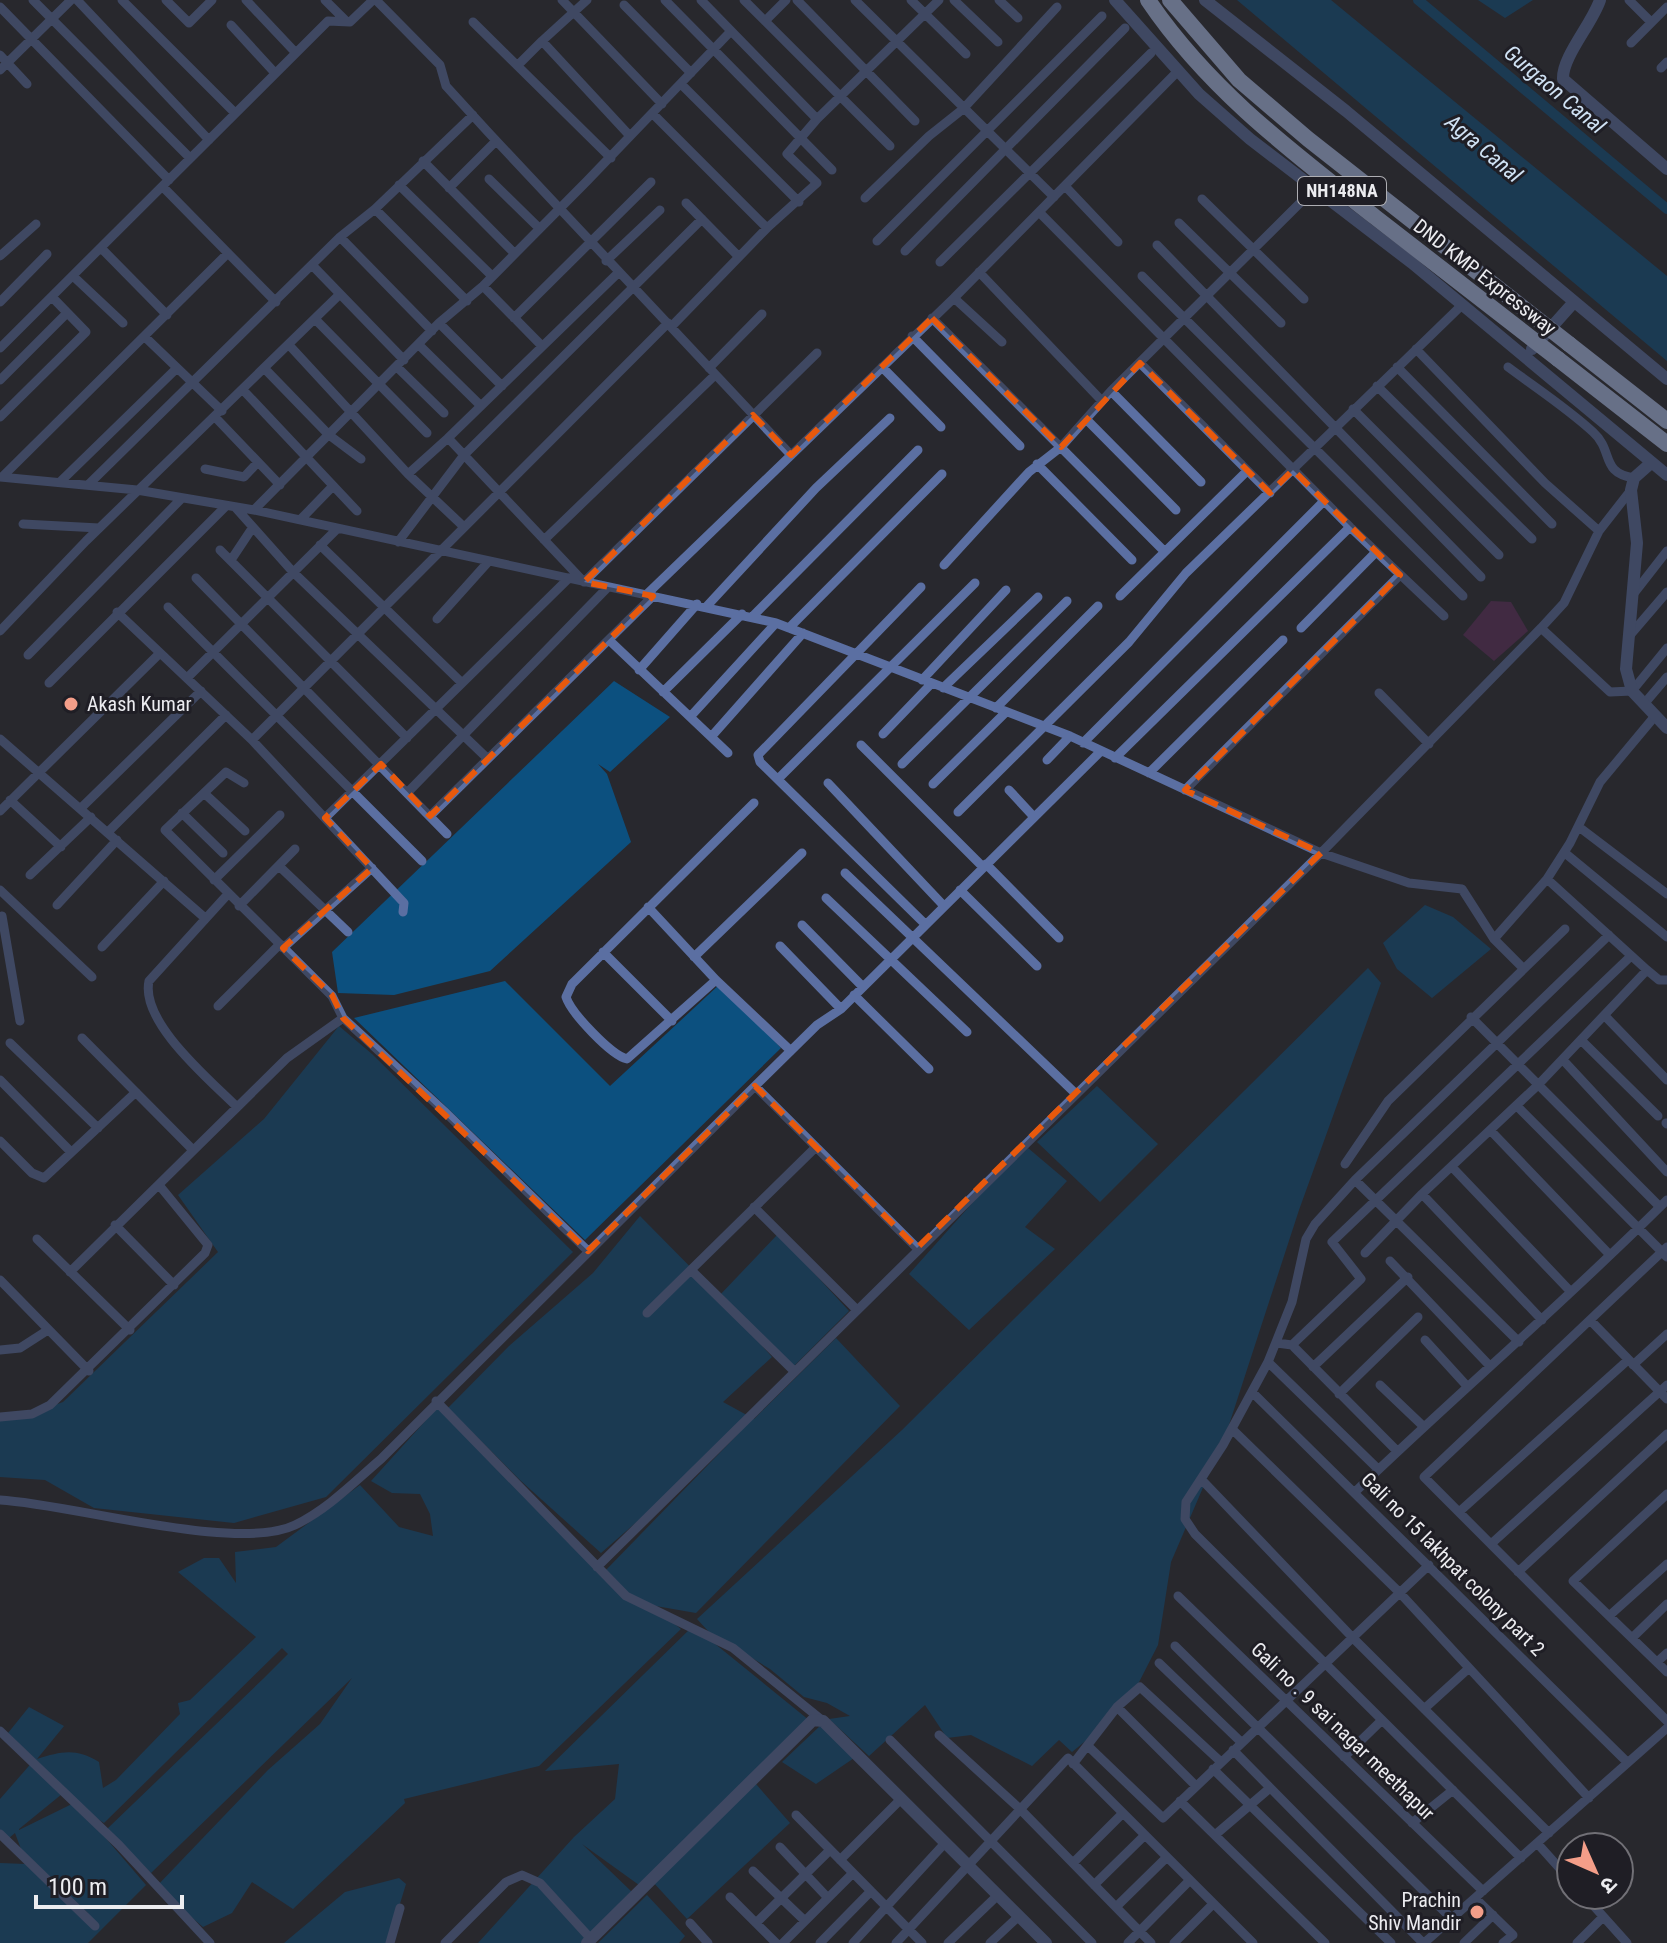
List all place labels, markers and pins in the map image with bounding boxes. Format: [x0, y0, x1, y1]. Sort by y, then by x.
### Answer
place label: Akash Kumar [87, 692, 192, 716]
marker: Akash Kumar [62, 695, 80, 713]
place label: Prachin Shiv Mandir [1368, 1888, 1461, 1935]
marker: Prachin Shiv Mandir [1468, 1903, 1486, 1921]

